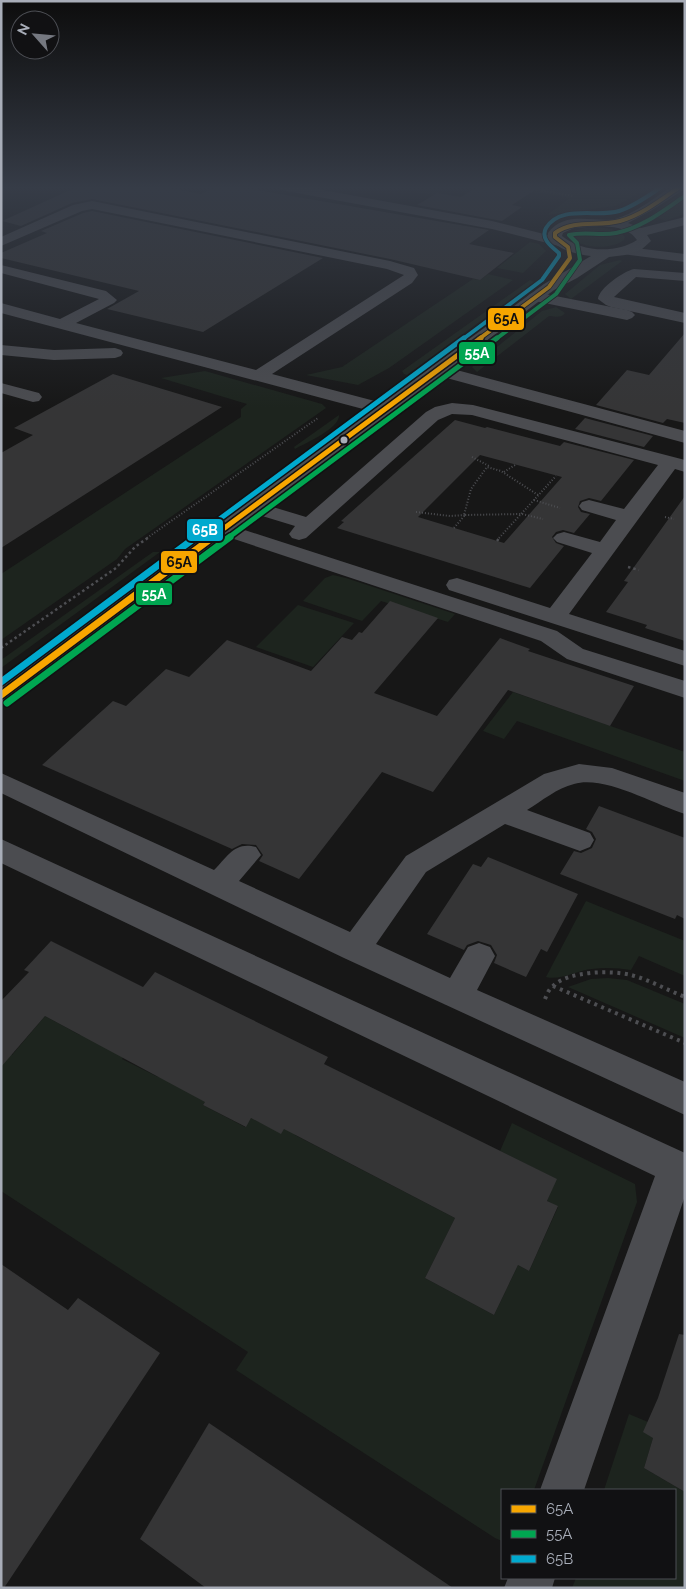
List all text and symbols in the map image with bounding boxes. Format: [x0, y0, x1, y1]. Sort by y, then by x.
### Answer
north arrow [10, 10, 60, 60]
text: N [14, 21, 33, 37]
line badge: 65A [487, 307, 525, 331]
text: 65A [493, 311, 519, 327]
line badge: 55A [458, 341, 496, 365]
text: 55A [465, 345, 490, 361]
unlabelled marker [339, 435, 349, 445]
line badge: 65B [186, 518, 224, 542]
text: 65B [192, 522, 218, 538]
line badge: 65A [160, 550, 198, 574]
text: 65A [166, 554, 192, 570]
line badge: 55A [135, 582, 173, 606]
text: 55A [142, 586, 167, 602]
legend [501, 1489, 676, 1579]
text: 65A [546, 1500, 573, 1518]
text: 55A [546, 1525, 573, 1543]
text: 65B [546, 1550, 573, 1568]

